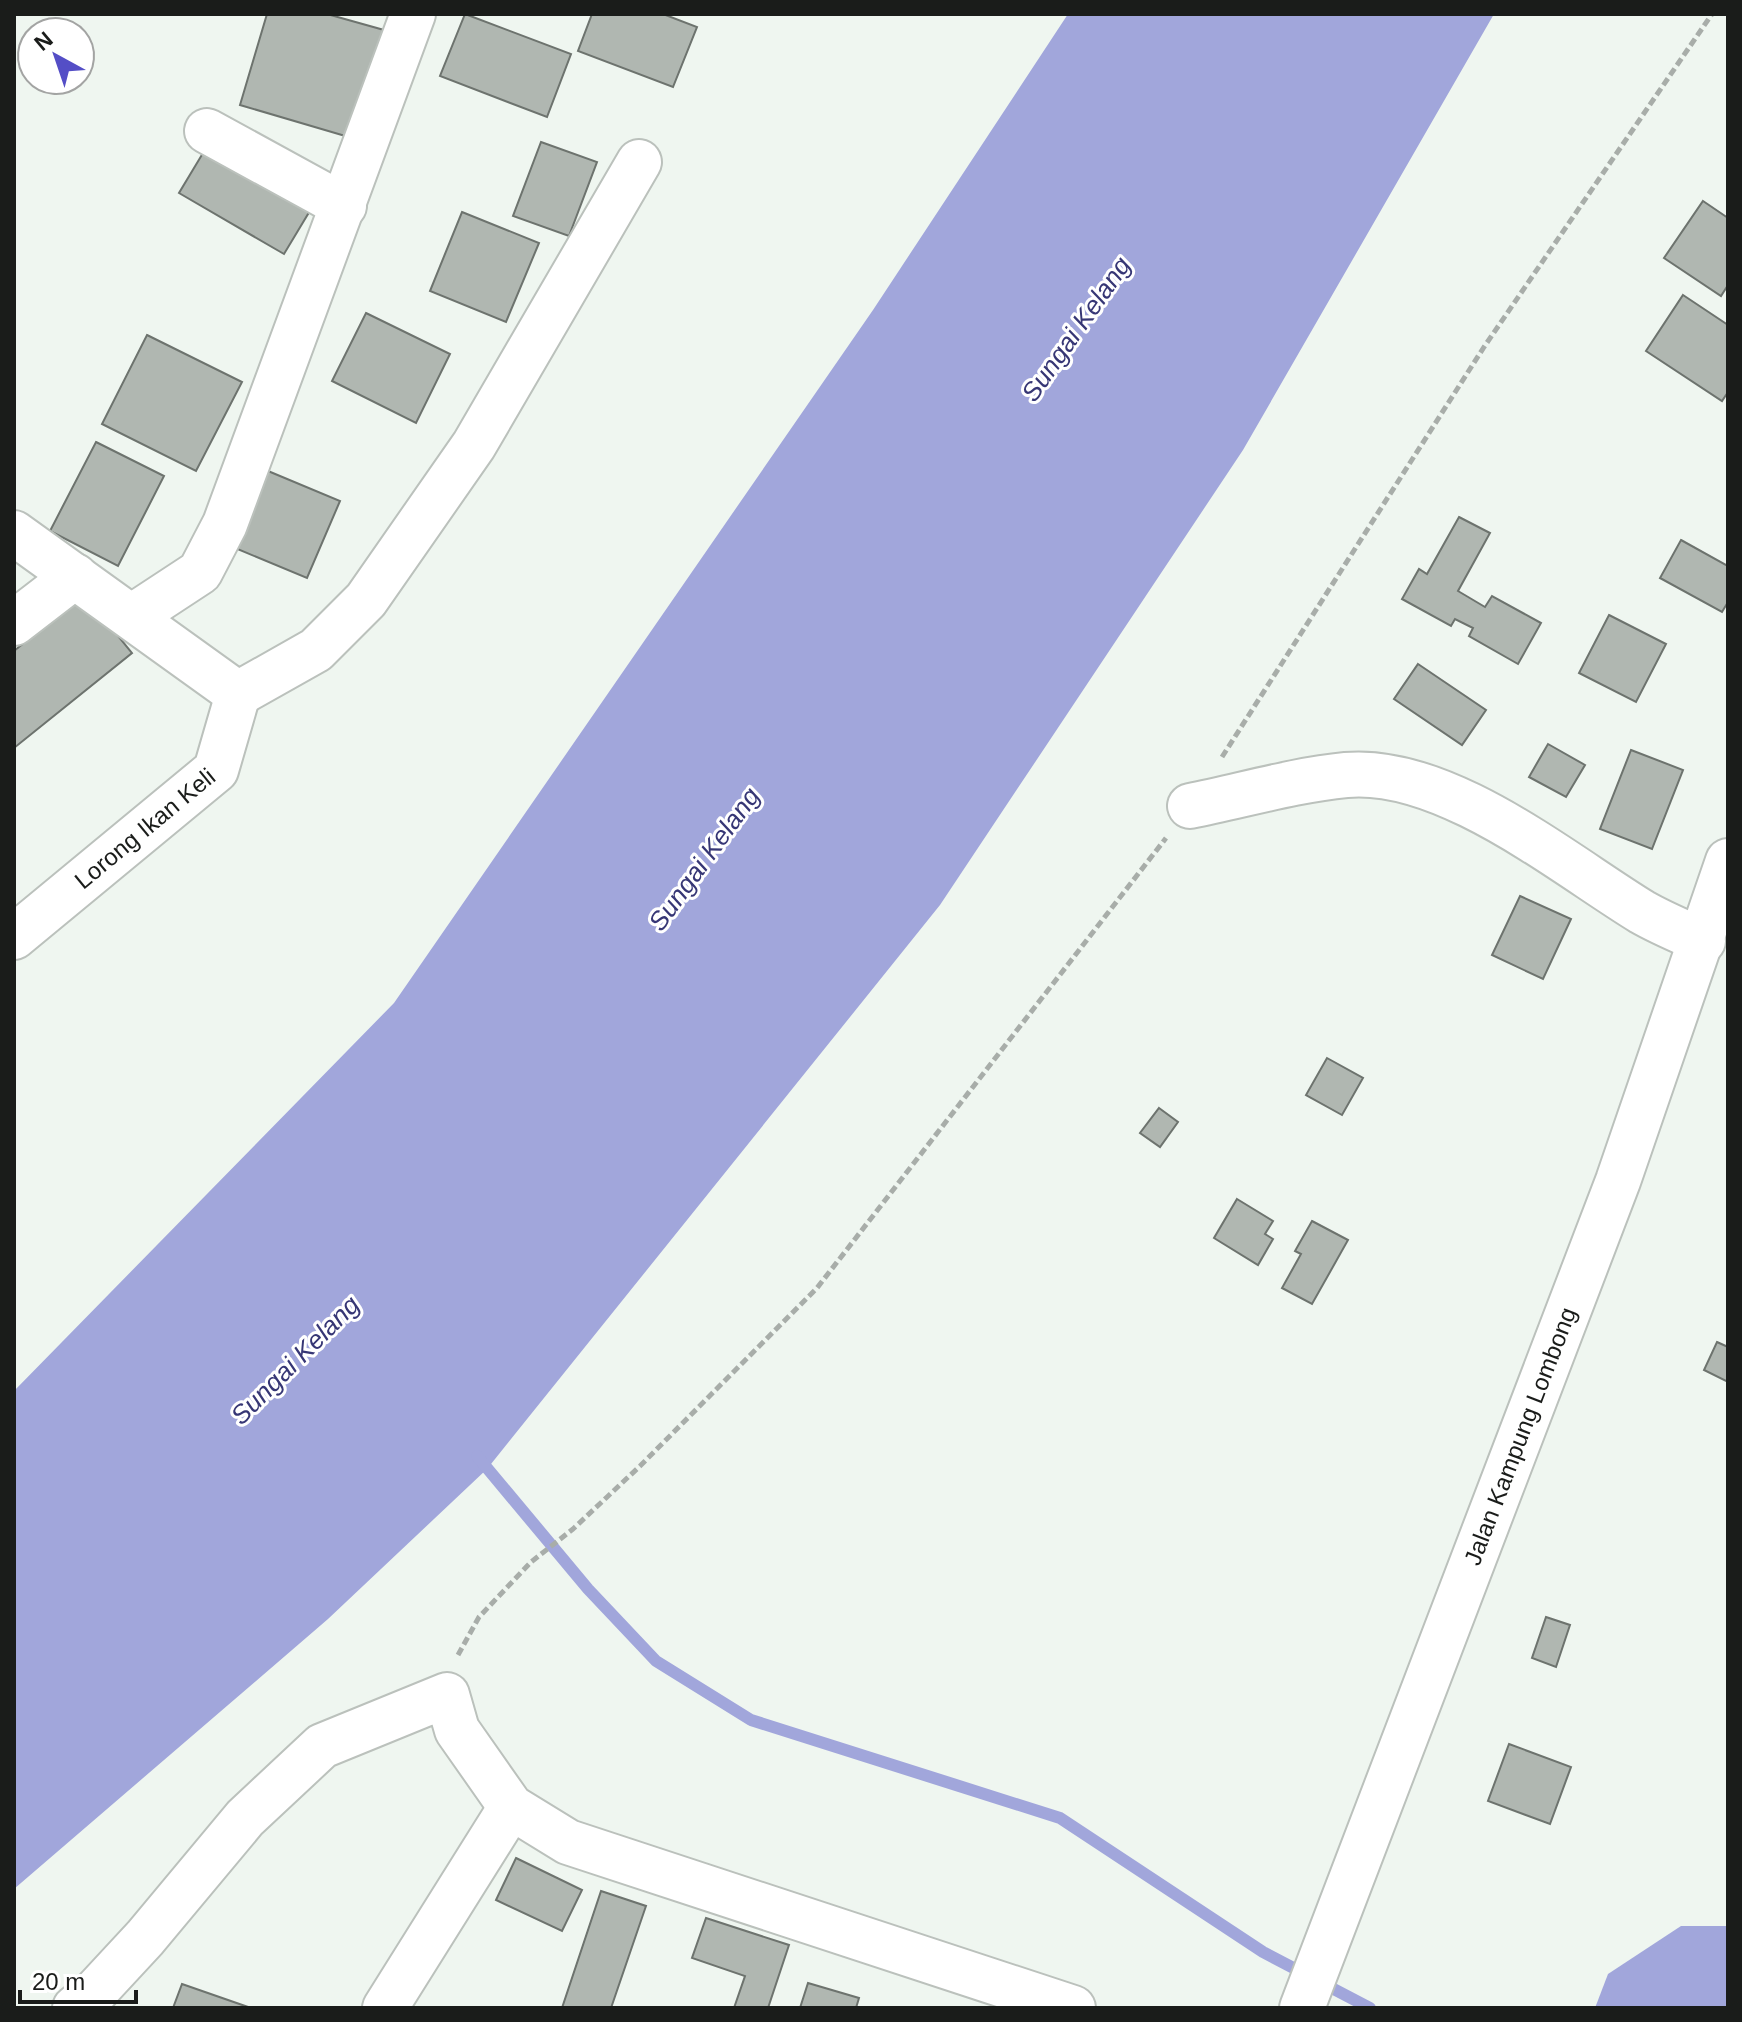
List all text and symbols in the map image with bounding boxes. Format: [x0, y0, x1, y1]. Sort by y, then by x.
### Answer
north arrow [16, 16, 96, 96]
text: N [29, 26, 58, 56]
water label: Sungai Kelang [1015, 251, 1137, 407]
street label: Lorong Ikan Keli [69, 763, 220, 894]
water label: Sungai Kelang [642, 781, 766, 936]
water label: Sungai Kelang [225, 1289, 366, 1430]
street label: Jalan Kampung Lombong [1459, 1303, 1581, 1569]
scale bar [20, 1954, 136, 2004]
text: 20 m [32, 1968, 85, 1995]

